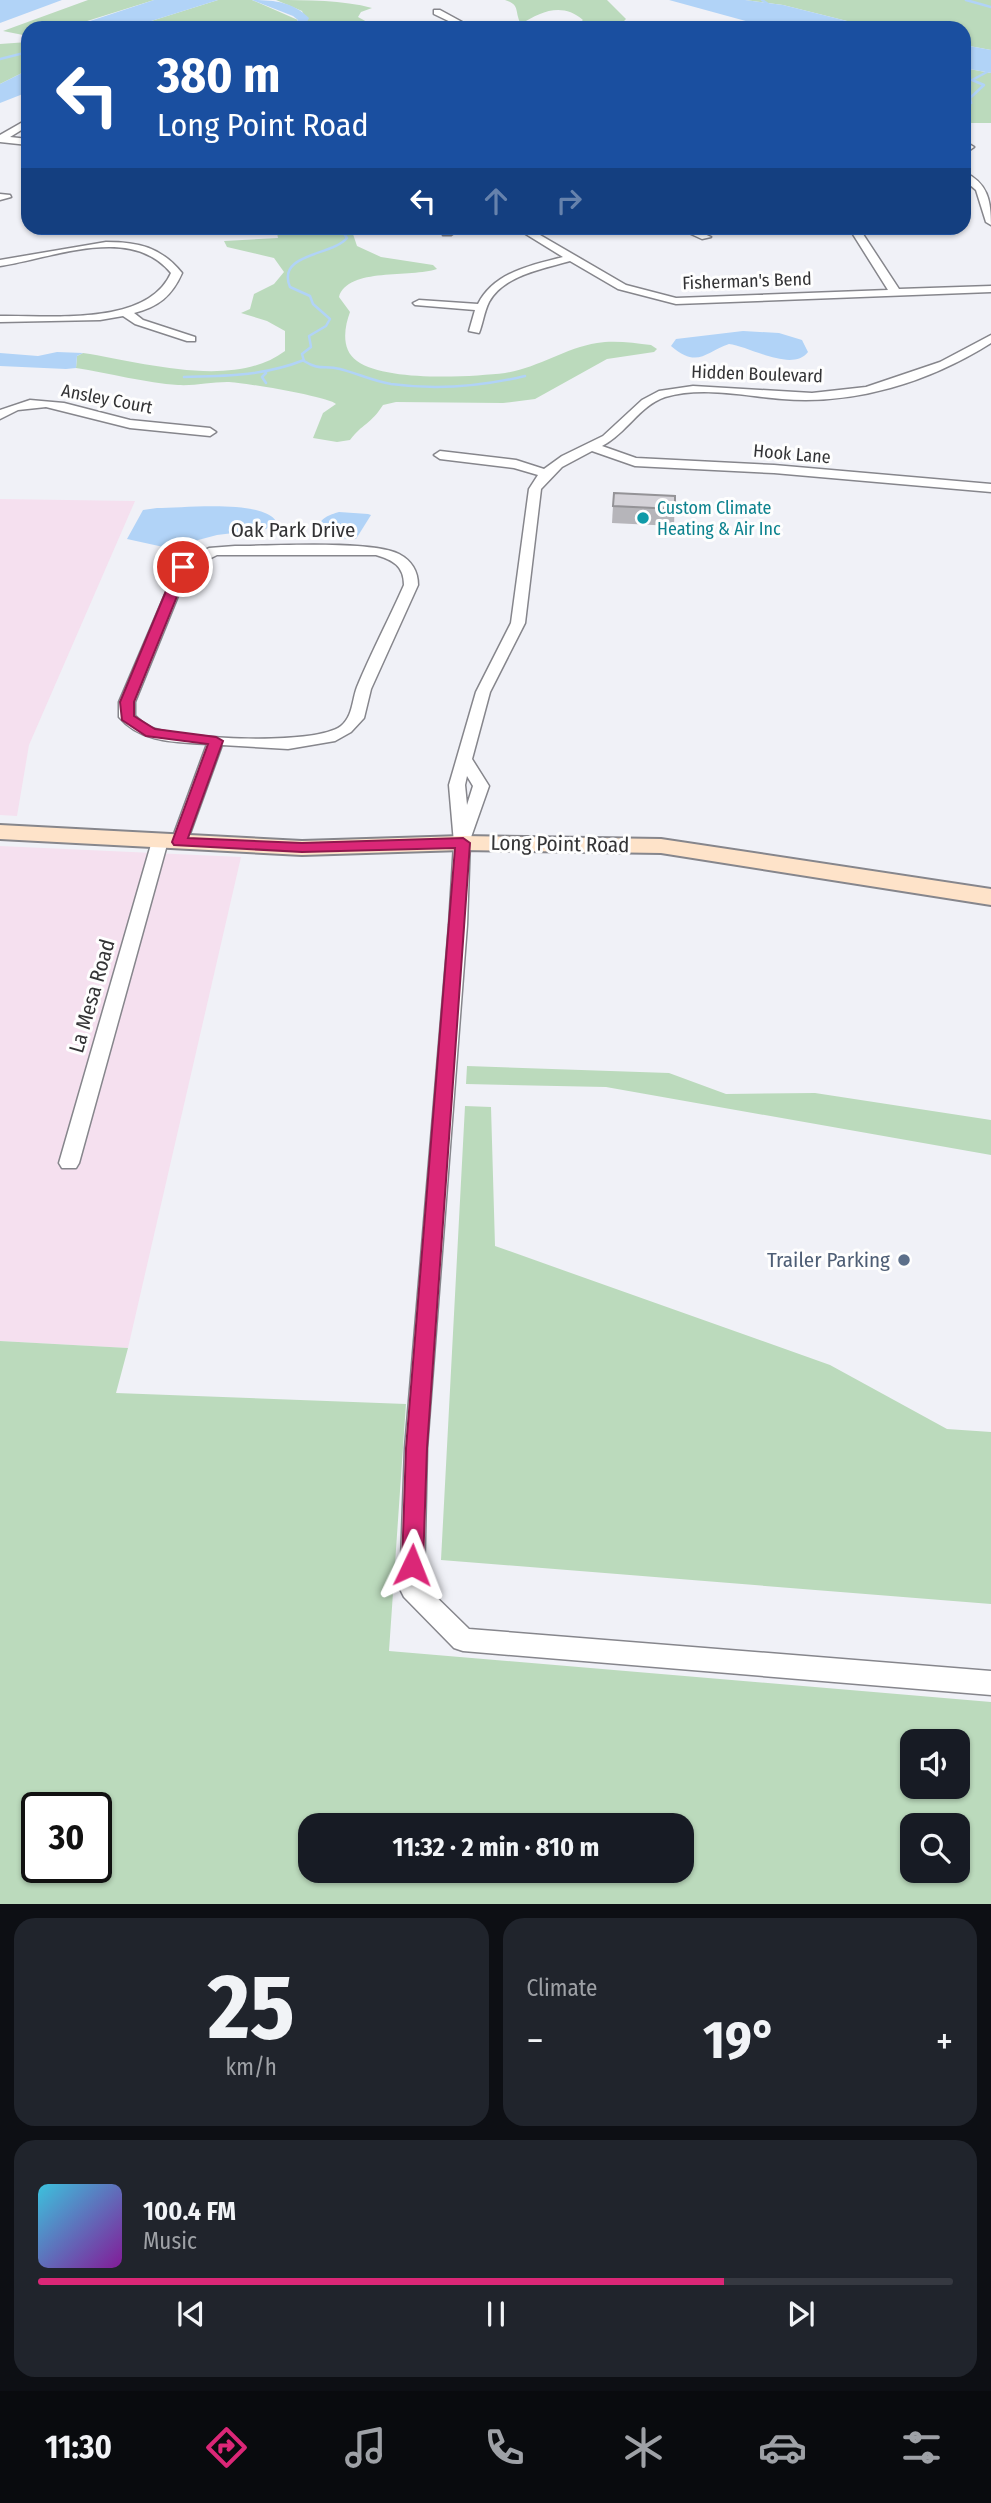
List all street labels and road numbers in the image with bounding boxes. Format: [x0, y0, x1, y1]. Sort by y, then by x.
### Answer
street label: Fisherman's Bend [682, 268, 812, 294]
street label: Hidden Boulevard [691, 361, 823, 387]
street label: Ansley Court [60, 379, 154, 419]
street label: Hook Lane [752, 440, 832, 468]
street label: Oak Park Drive [231, 517, 355, 543]
street label: Long Point Road [490, 830, 630, 858]
street label: La Mesa Road [63, 936, 121, 1056]

